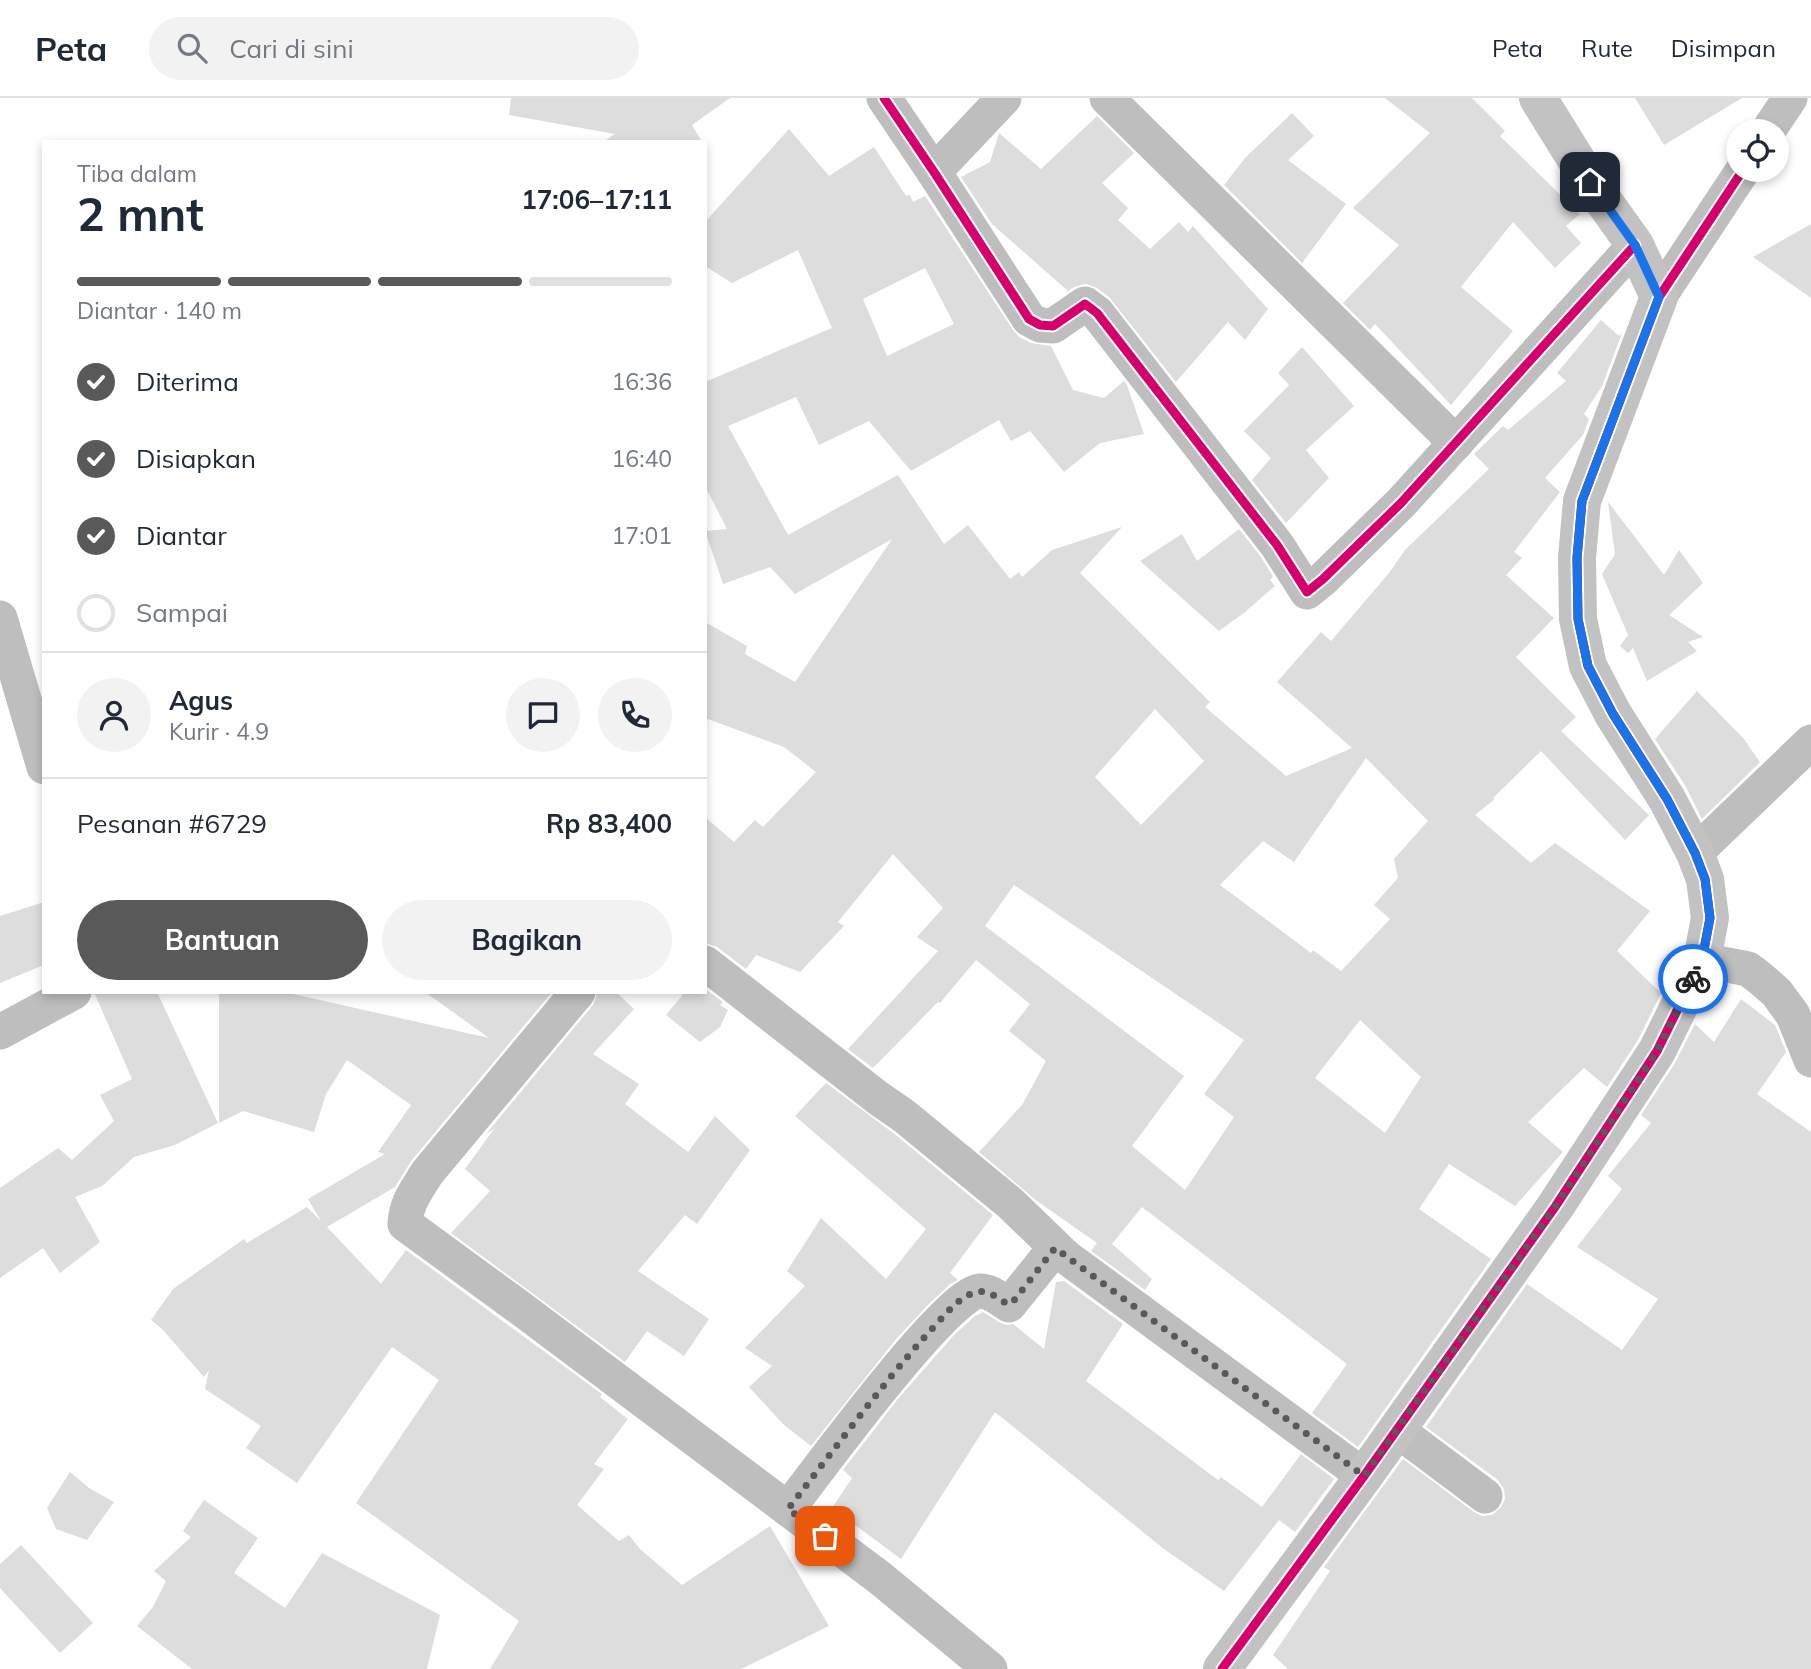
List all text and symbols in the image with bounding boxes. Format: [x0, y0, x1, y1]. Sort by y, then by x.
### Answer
search box [149, 17, 639, 80]
text: Peta [35, 28, 107, 69]
icon: search [173, 29, 211, 67]
text: Cari di sini [229, 32, 354, 65]
text: Peta [1492, 33, 1543, 63]
text: Rute [1581, 33, 1633, 63]
text: Disimpan [1671, 33, 1776, 63]
map controls [1726, 119, 1789, 182]
button: locate [1726, 119, 1789, 182]
pin [1560, 152, 1620, 212]
text: Tiba dalam [77, 159, 197, 188]
icon: home [1571, 163, 1609, 201]
text: 17:06–17:11 [521, 183, 672, 216]
text: 2 mnt [77, 185, 204, 243]
text: Diantar · 140 m [77, 296, 242, 325]
icon: check [77, 363, 115, 401]
text: Diterima [136, 365, 239, 398]
text: 16:36 [612, 367, 672, 396]
icon: check [77, 440, 115, 478]
text: Disiapkan [136, 442, 256, 475]
text: 16:40 [612, 444, 672, 473]
icon: check [77, 517, 115, 555]
text: Diantar [136, 519, 227, 552]
text: 17:01 [612, 521, 672, 550]
text: Sampai [136, 596, 228, 629]
button: person [77, 678, 151, 752]
button: chat [506, 678, 580, 752]
button: phone [598, 678, 672, 752]
text: Agus [169, 684, 233, 717]
text: Kurir · 4.9 [169, 717, 269, 746]
text: Pesanan #6729 [77, 807, 267, 840]
text: Rp 83,400 [546, 807, 672, 840]
button: Bantuan [77, 900, 368, 980]
button: Bagikan [382, 900, 672, 980]
courier [1658, 944, 1728, 1014]
icon: bike [1674, 960, 1712, 998]
pin [795, 1506, 855, 1566]
icon: bag [806, 1517, 844, 1555]

